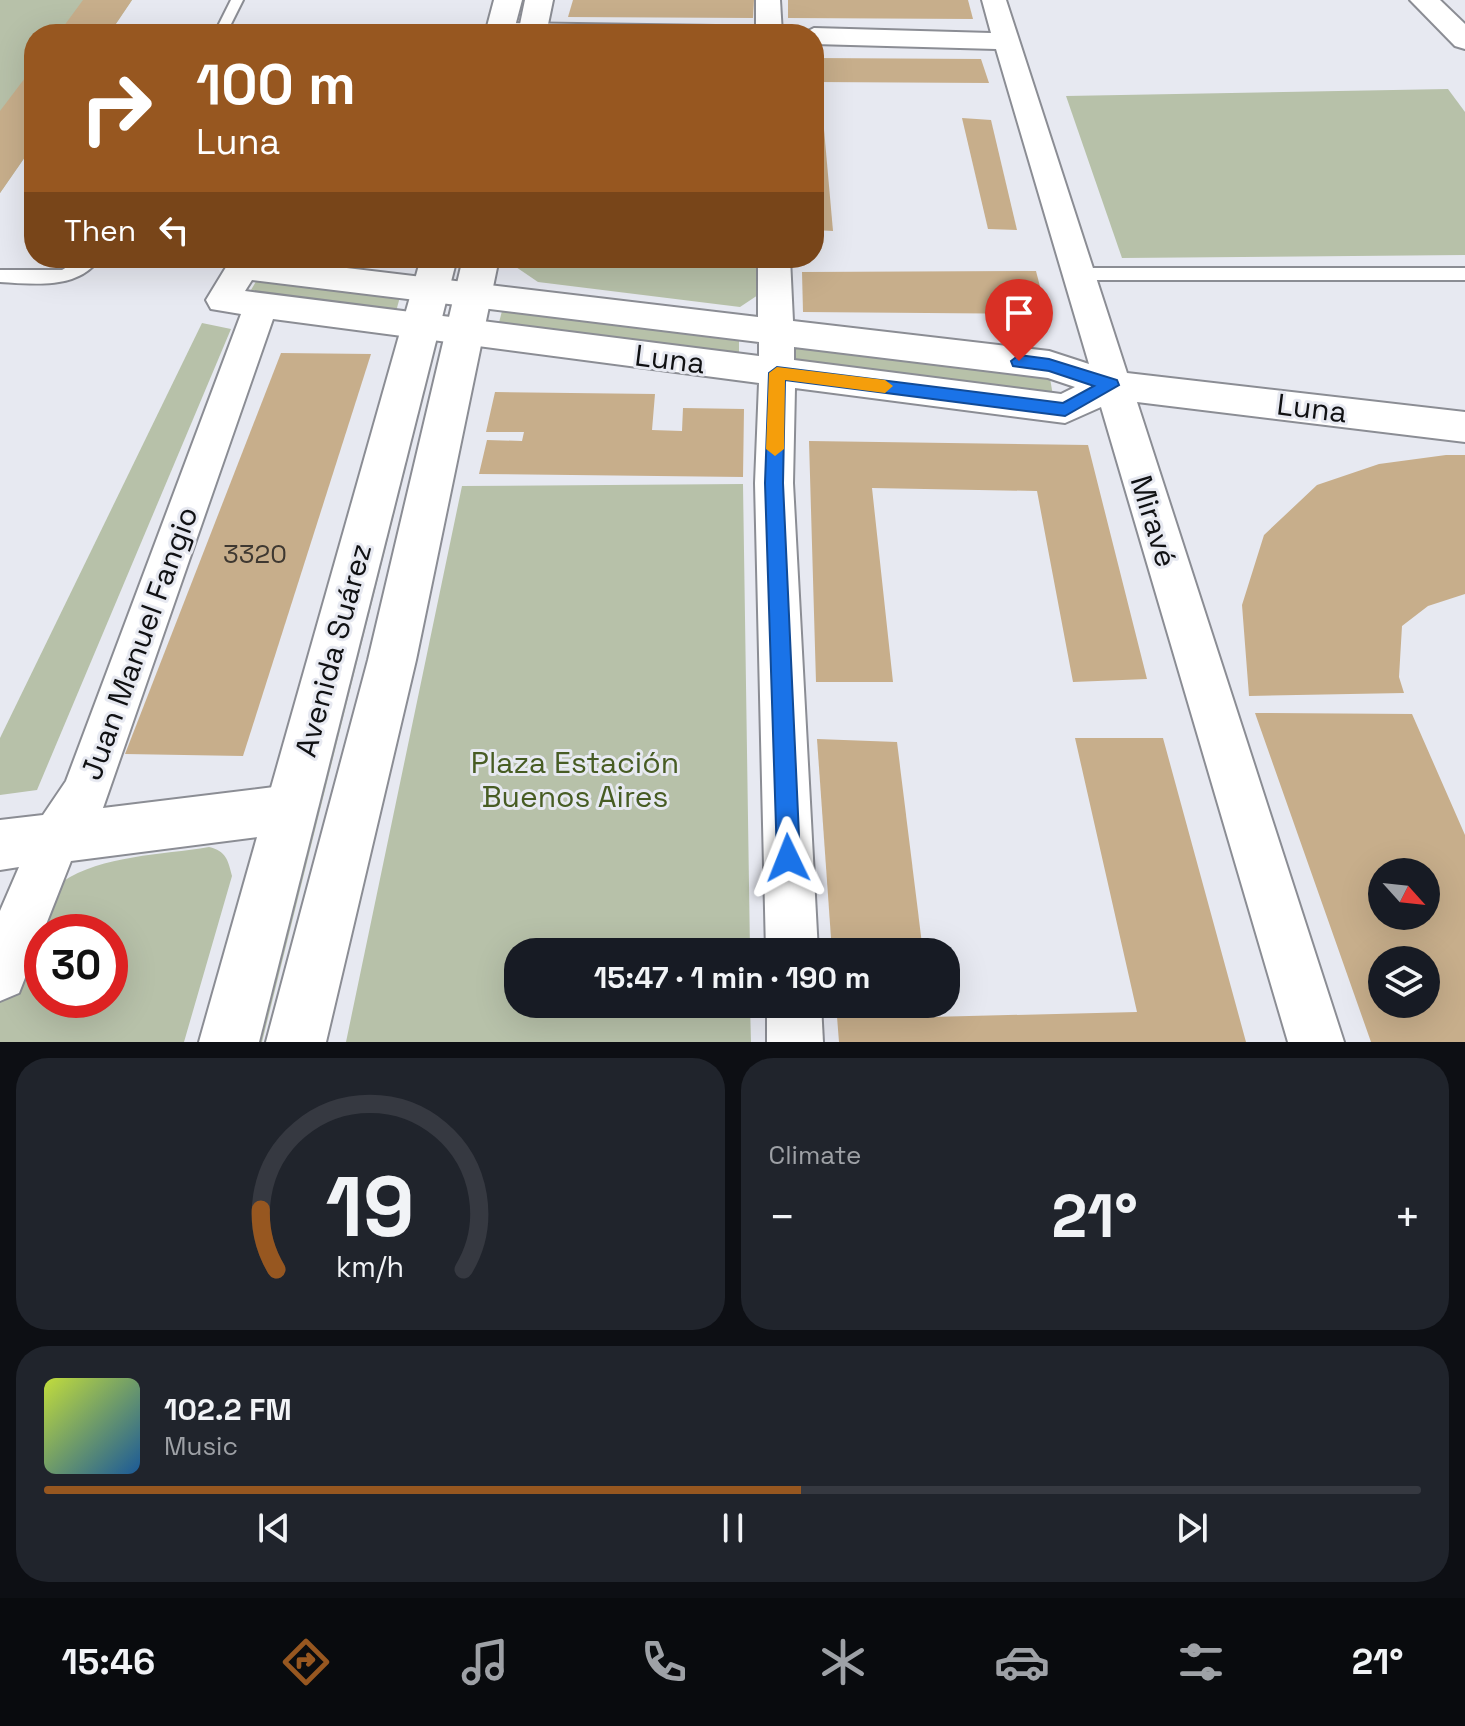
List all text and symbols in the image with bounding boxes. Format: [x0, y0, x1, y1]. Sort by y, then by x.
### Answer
text: 100 m [196, 49, 356, 120]
icon: right [64, 56, 168, 160]
text: Luna [196, 119, 280, 165]
icon: left [152, 208, 196, 252]
text: Then [64, 211, 136, 250]
pin [985, 279, 1053, 361]
icon: arrive [997, 291, 1041, 335]
street label: Luna [633, 335, 707, 383]
street label: Luna [1275, 384, 1349, 432]
street label: Miravé [1122, 470, 1186, 572]
street label: Juan Manuel Fangio [71, 501, 207, 785]
house number: 3320 [223, 537, 287, 571]
street label: Avenida Suárez [286, 539, 380, 761]
park label: Plaza Estación Buenos Aires [471, 743, 679, 816]
position arrow [746, 816, 830, 900]
north arrow [1368, 858, 1440, 930]
map controls [1368, 858, 1440, 1018]
speed limit sign: 30 [24, 914, 128, 1018]
button: layers [1368, 946, 1440, 1018]
text: 15:47 · 1 min · 190 m [594, 958, 870, 997]
text: Climate [769, 1138, 861, 1172]
text: 19 [326, 1154, 415, 1260]
text: 21° [1052, 1178, 1138, 1255]
text: − [769, 1189, 796, 1245]
text: + [1394, 1189, 1421, 1245]
text: km/h [336, 1249, 404, 1285]
text: 102.2 FM [164, 1390, 292, 1429]
text: Music [164, 1429, 238, 1463]
icon: previous [252, 1506, 296, 1550]
icon: pause [711, 1506, 755, 1550]
icon: next [1170, 1506, 1214, 1550]
icon: directions [278, 1634, 334, 1690]
icon: music [457, 1634, 513, 1690]
icon: phone [636, 1634, 692, 1690]
icon: climate [815, 1634, 871, 1690]
icon: car [994, 1634, 1050, 1690]
icon: filters [1173, 1634, 1229, 1690]
text: 15:46 [61, 1639, 155, 1685]
text: 21° [1352, 1639, 1404, 1685]

